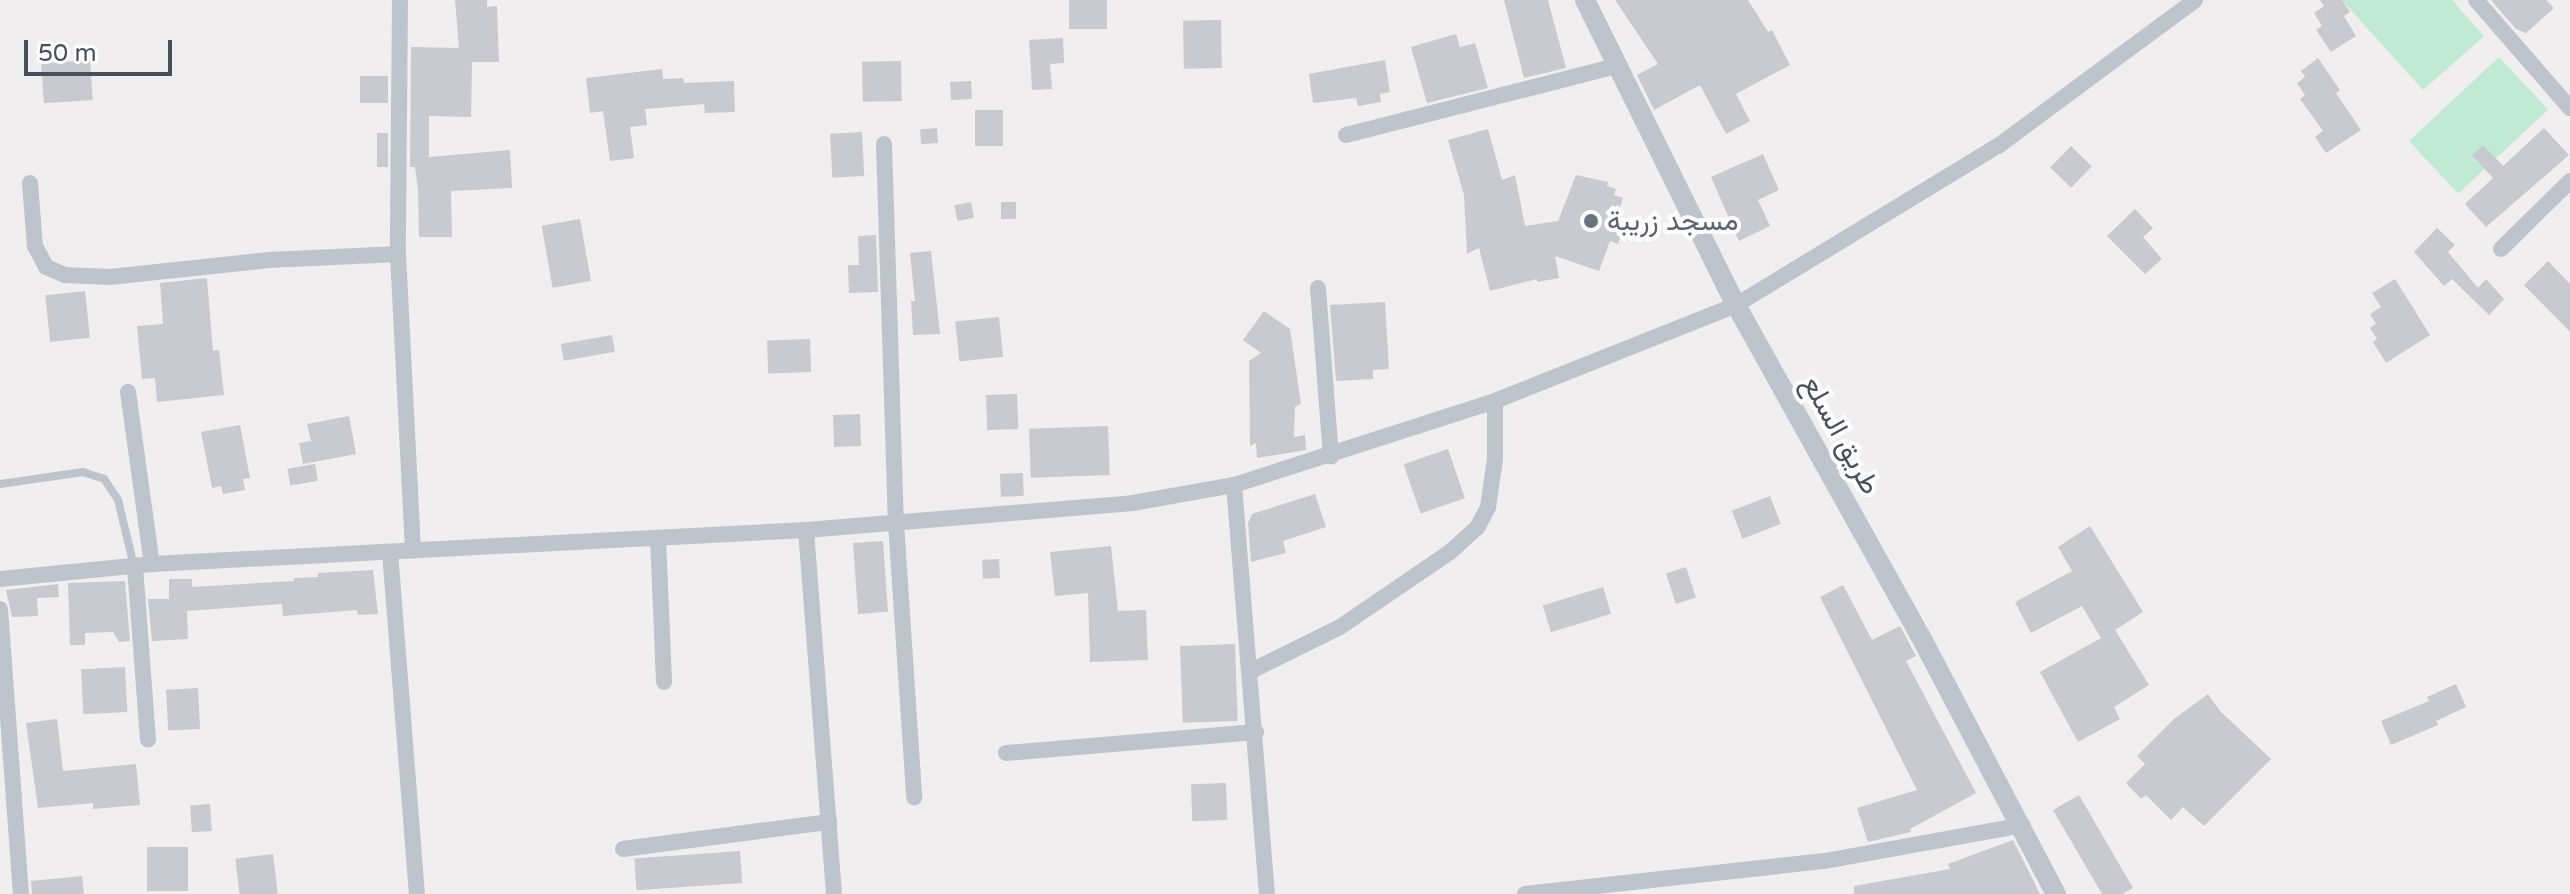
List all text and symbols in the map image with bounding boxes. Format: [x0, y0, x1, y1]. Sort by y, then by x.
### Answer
scale bar [28, 24, 176, 74]
text: 50 m [38, 39, 96, 68]
place label: مسجد زريبة [1607, 204, 1739, 238]
marker: مسجد زريبة [1582, 212, 1600, 230]
street label: طريق السلع [1795, 370, 1887, 500]

